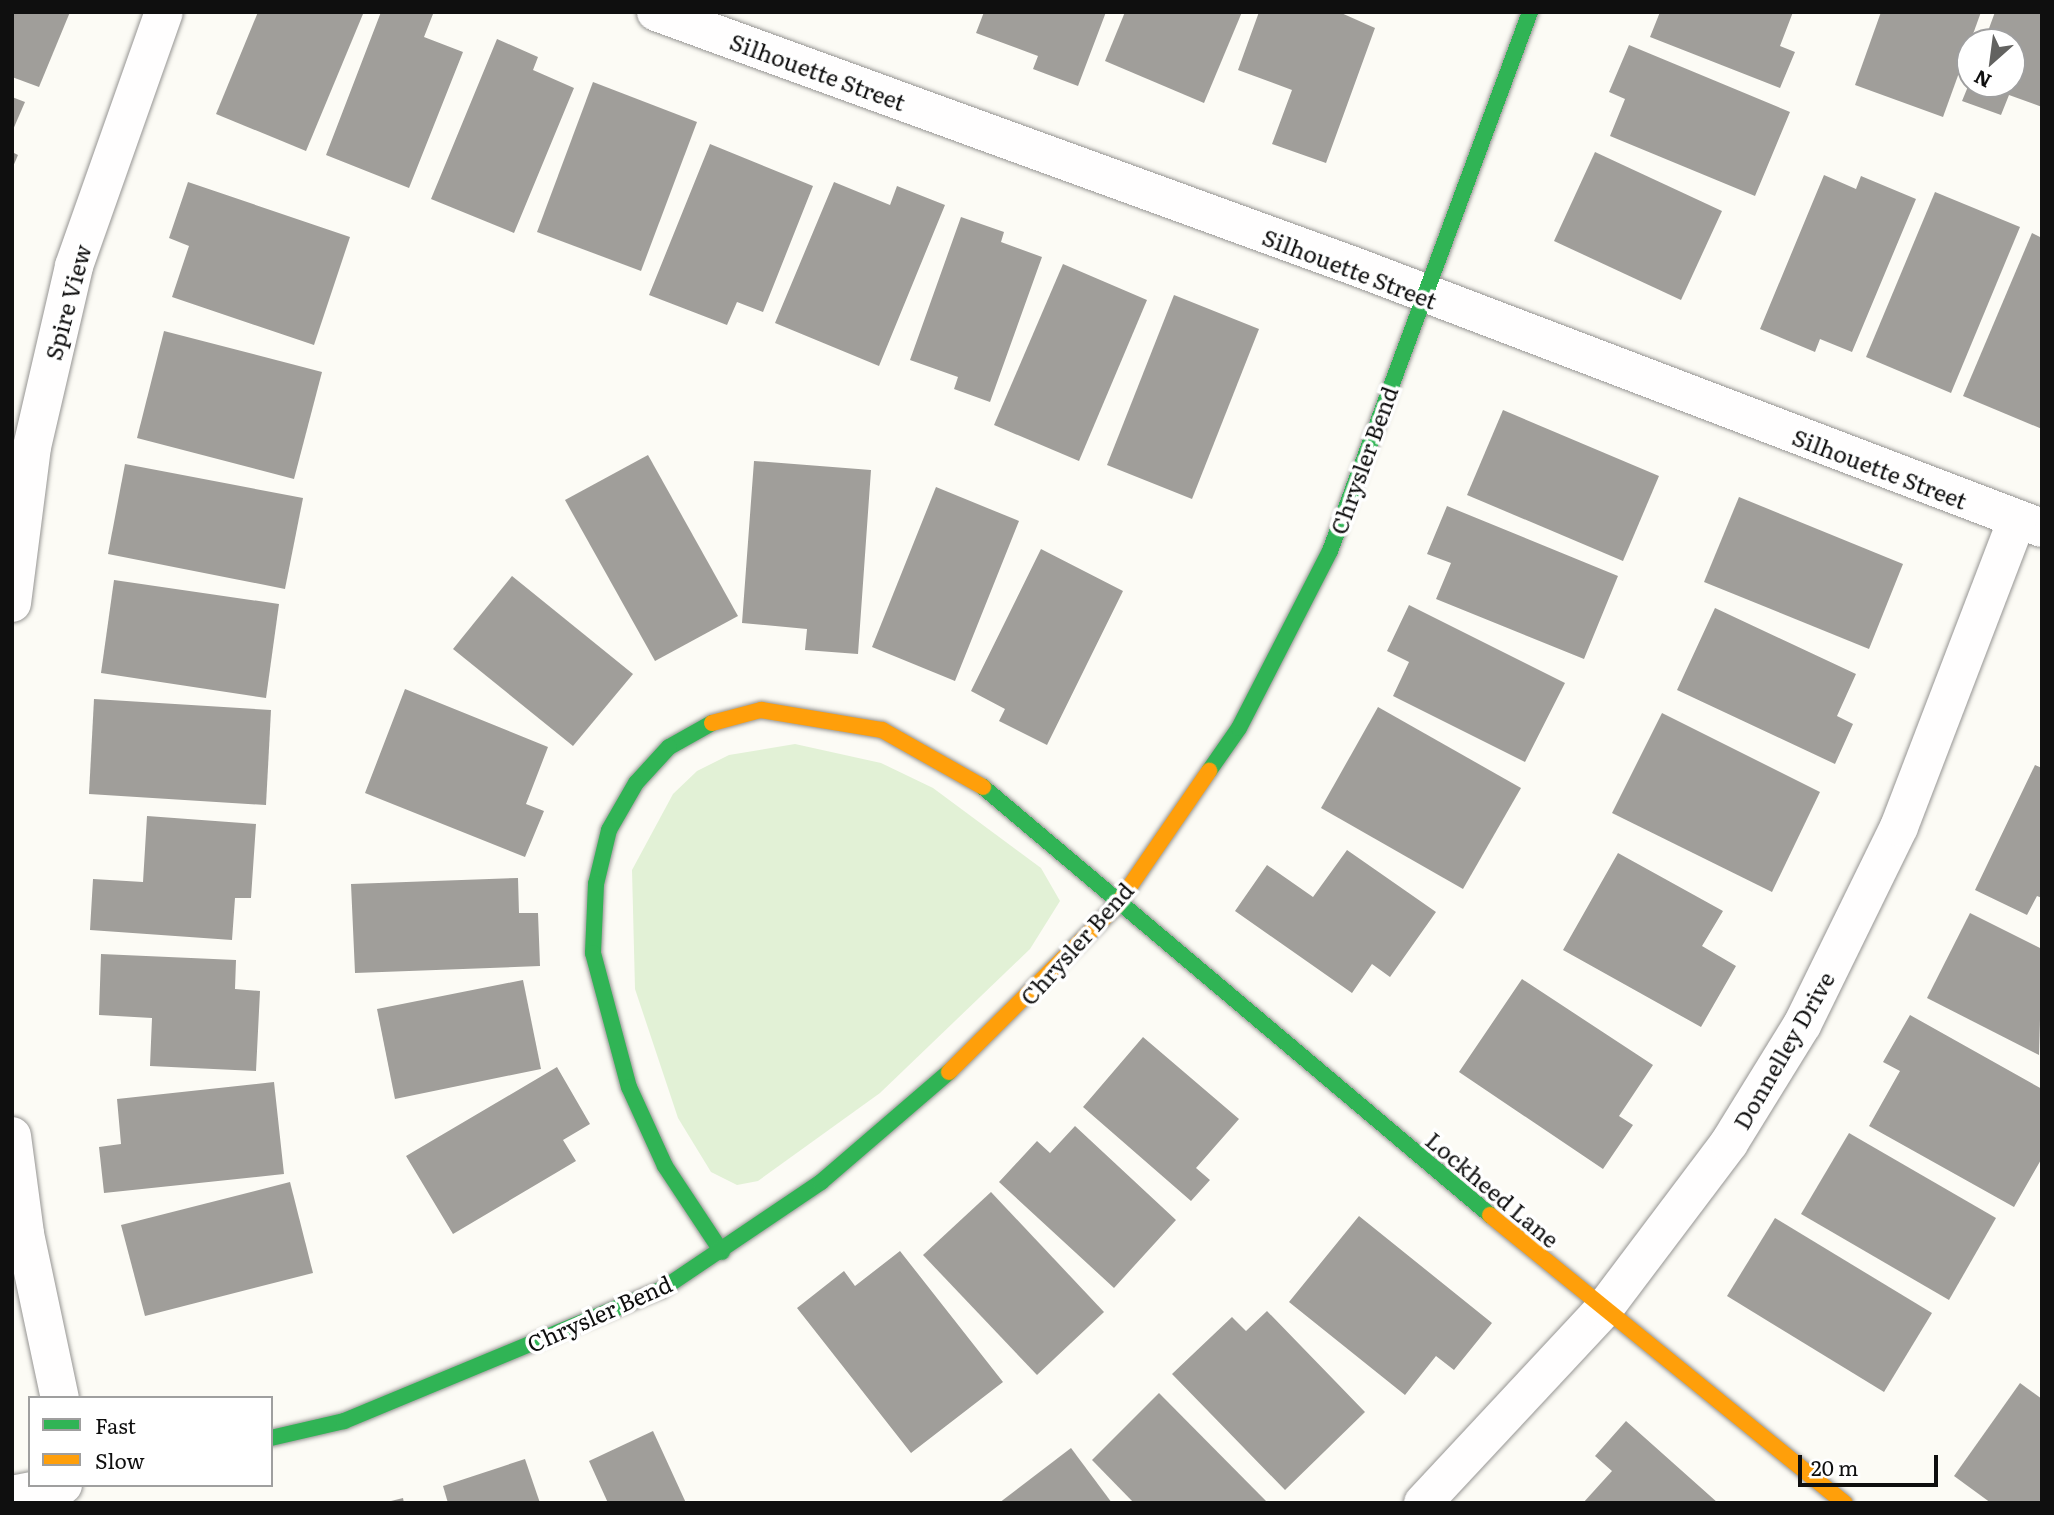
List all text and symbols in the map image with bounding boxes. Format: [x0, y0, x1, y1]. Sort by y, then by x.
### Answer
street label: Silhouette Street [727, 26, 909, 116]
north arrow [1956, 28, 2026, 98]
text: N [1968, 64, 1996, 96]
street label: Silhouette Street [1259, 222, 1441, 314]
street label: Spire View [38, 241, 96, 363]
street label: Chrysler Bend [1323, 382, 1403, 538]
street label: Silhouette Street [1789, 422, 1971, 514]
street label: Chrysler Bend [1014, 876, 1138, 1010]
street label: Donnelley Drive [1727, 966, 1839, 1134]
street label: Lockheed Lane [1421, 1125, 1565, 1253]
street label: Chrysler Bend [522, 1269, 676, 1357]
legend [28, 1396, 273, 1487]
text: Fast [95, 1409, 136, 1440]
scale bar [1802, 1442, 1942, 1486]
text: Slow [95, 1444, 145, 1475]
text: 20 m [1811, 1451, 1858, 1482]

